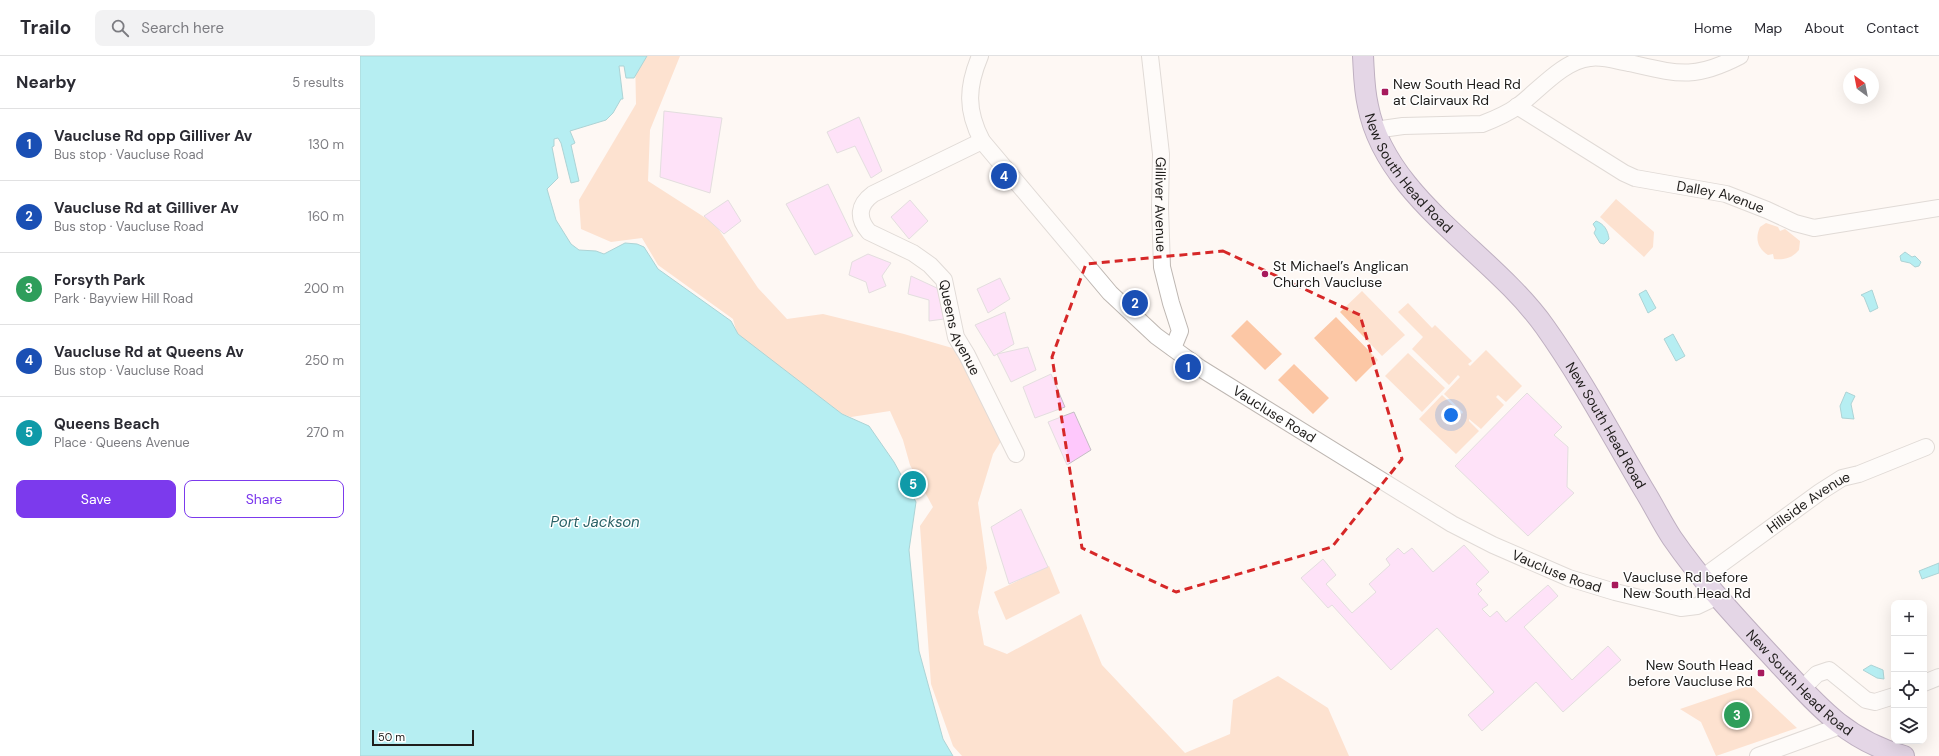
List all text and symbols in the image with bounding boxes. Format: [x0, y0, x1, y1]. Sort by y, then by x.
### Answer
search box [95, 10, 375, 46]
text: Trailo [20, 15, 71, 40]
icon: search [109, 17, 131, 39]
text: Search here [141, 18, 224, 38]
text: Home [1694, 19, 1732, 37]
text: Map [1754, 19, 1782, 37]
text: About [1804, 19, 1844, 37]
text: Contact [1866, 19, 1919, 37]
north arrow [1843, 68, 1879, 104]
text: Nearby [16, 71, 76, 93]
text: 5 results [292, 74, 344, 91]
place label: New South Head Rd at Clairvaux Rd [1393, 75, 1521, 109]
marker: New South Head Rd at Clairvaux Rd [1380, 87, 1390, 97]
street label: New South Head Road [1361, 111, 1457, 237]
text: Vaucluse Rd opp Gilliver Av [54, 126, 252, 146]
text: 1 [27, 136, 31, 153]
text: 130 m [308, 136, 344, 153]
text: Bus stop · Vaucluse Road [54, 146, 204, 163]
street label: Gilliver Avenue [1151, 157, 1170, 252]
pin: 4 [991, 161, 1017, 191]
street label: Dalley Avenue [1675, 176, 1767, 217]
text: Vaucluse Rd at Gilliver Av [54, 198, 239, 218]
text: 2 [25, 208, 33, 225]
text: 160 m [308, 208, 344, 225]
text: Bus stop · Vaucluse Road [54, 218, 204, 235]
place label: St Michael’s Anglican Church Vaucluse [1273, 257, 1409, 291]
marker: St Michael’s Anglican Church Vaucluse [1260, 269, 1270, 279]
text: Forsyth Park [54, 270, 145, 290]
street label: Queens Avenue [935, 278, 985, 378]
text: 3 [25, 280, 33, 297]
text: 200 m [304, 280, 344, 297]
pin: 2 [1122, 288, 1148, 318]
text: Park · Bayview Hill Road [54, 290, 193, 307]
text: Vaucluse Rd at Queens Av [54, 342, 244, 362]
text: 4 [25, 352, 33, 369]
text: 250 m [305, 352, 344, 369]
pin: 1 [1175, 352, 1201, 382]
street label: New South Head Road [1562, 358, 1650, 492]
text: Bus stop · Vaucluse Road [54, 362, 204, 379]
street label: Vaucluse Road [1229, 381, 1319, 447]
your location [1441, 405, 1461, 425]
text: Queens Beach [54, 414, 160, 434]
text: 5 [25, 424, 33, 441]
text: 270 m [306, 424, 344, 441]
text: Place · Queens Avenue [54, 434, 190, 451]
street label: Hillside Avenue [1763, 467, 1852, 537]
pin: 5 [900, 469, 926, 499]
button: Save [16, 480, 176, 518]
button: Share [184, 480, 344, 518]
water label: Port Jackson [550, 512, 640, 532]
street label: Vaucluse Road [1509, 545, 1604, 596]
place label: Vaucluse Rd before New South Head Rd [1623, 568, 1751, 602]
marker: Vaucluse Rd before New South Head Rd [1610, 580, 1620, 590]
map controls [1891, 600, 1927, 744]
button: + [1891, 600, 1927, 636]
street label: New South Head Road [1742, 626, 1856, 740]
button: − [1891, 636, 1927, 672]
place label: New South Head before Vaucluse Rd [1628, 656, 1753, 690]
marker: New South Head before Vaucluse Rd [1756, 668, 1766, 678]
button: locate [1891, 672, 1927, 708]
pin: 3 [1724, 700, 1750, 730]
button: layers [1891, 708, 1927, 744]
scale bar [372, 728, 474, 747]
text: 50 m [378, 730, 405, 744]

